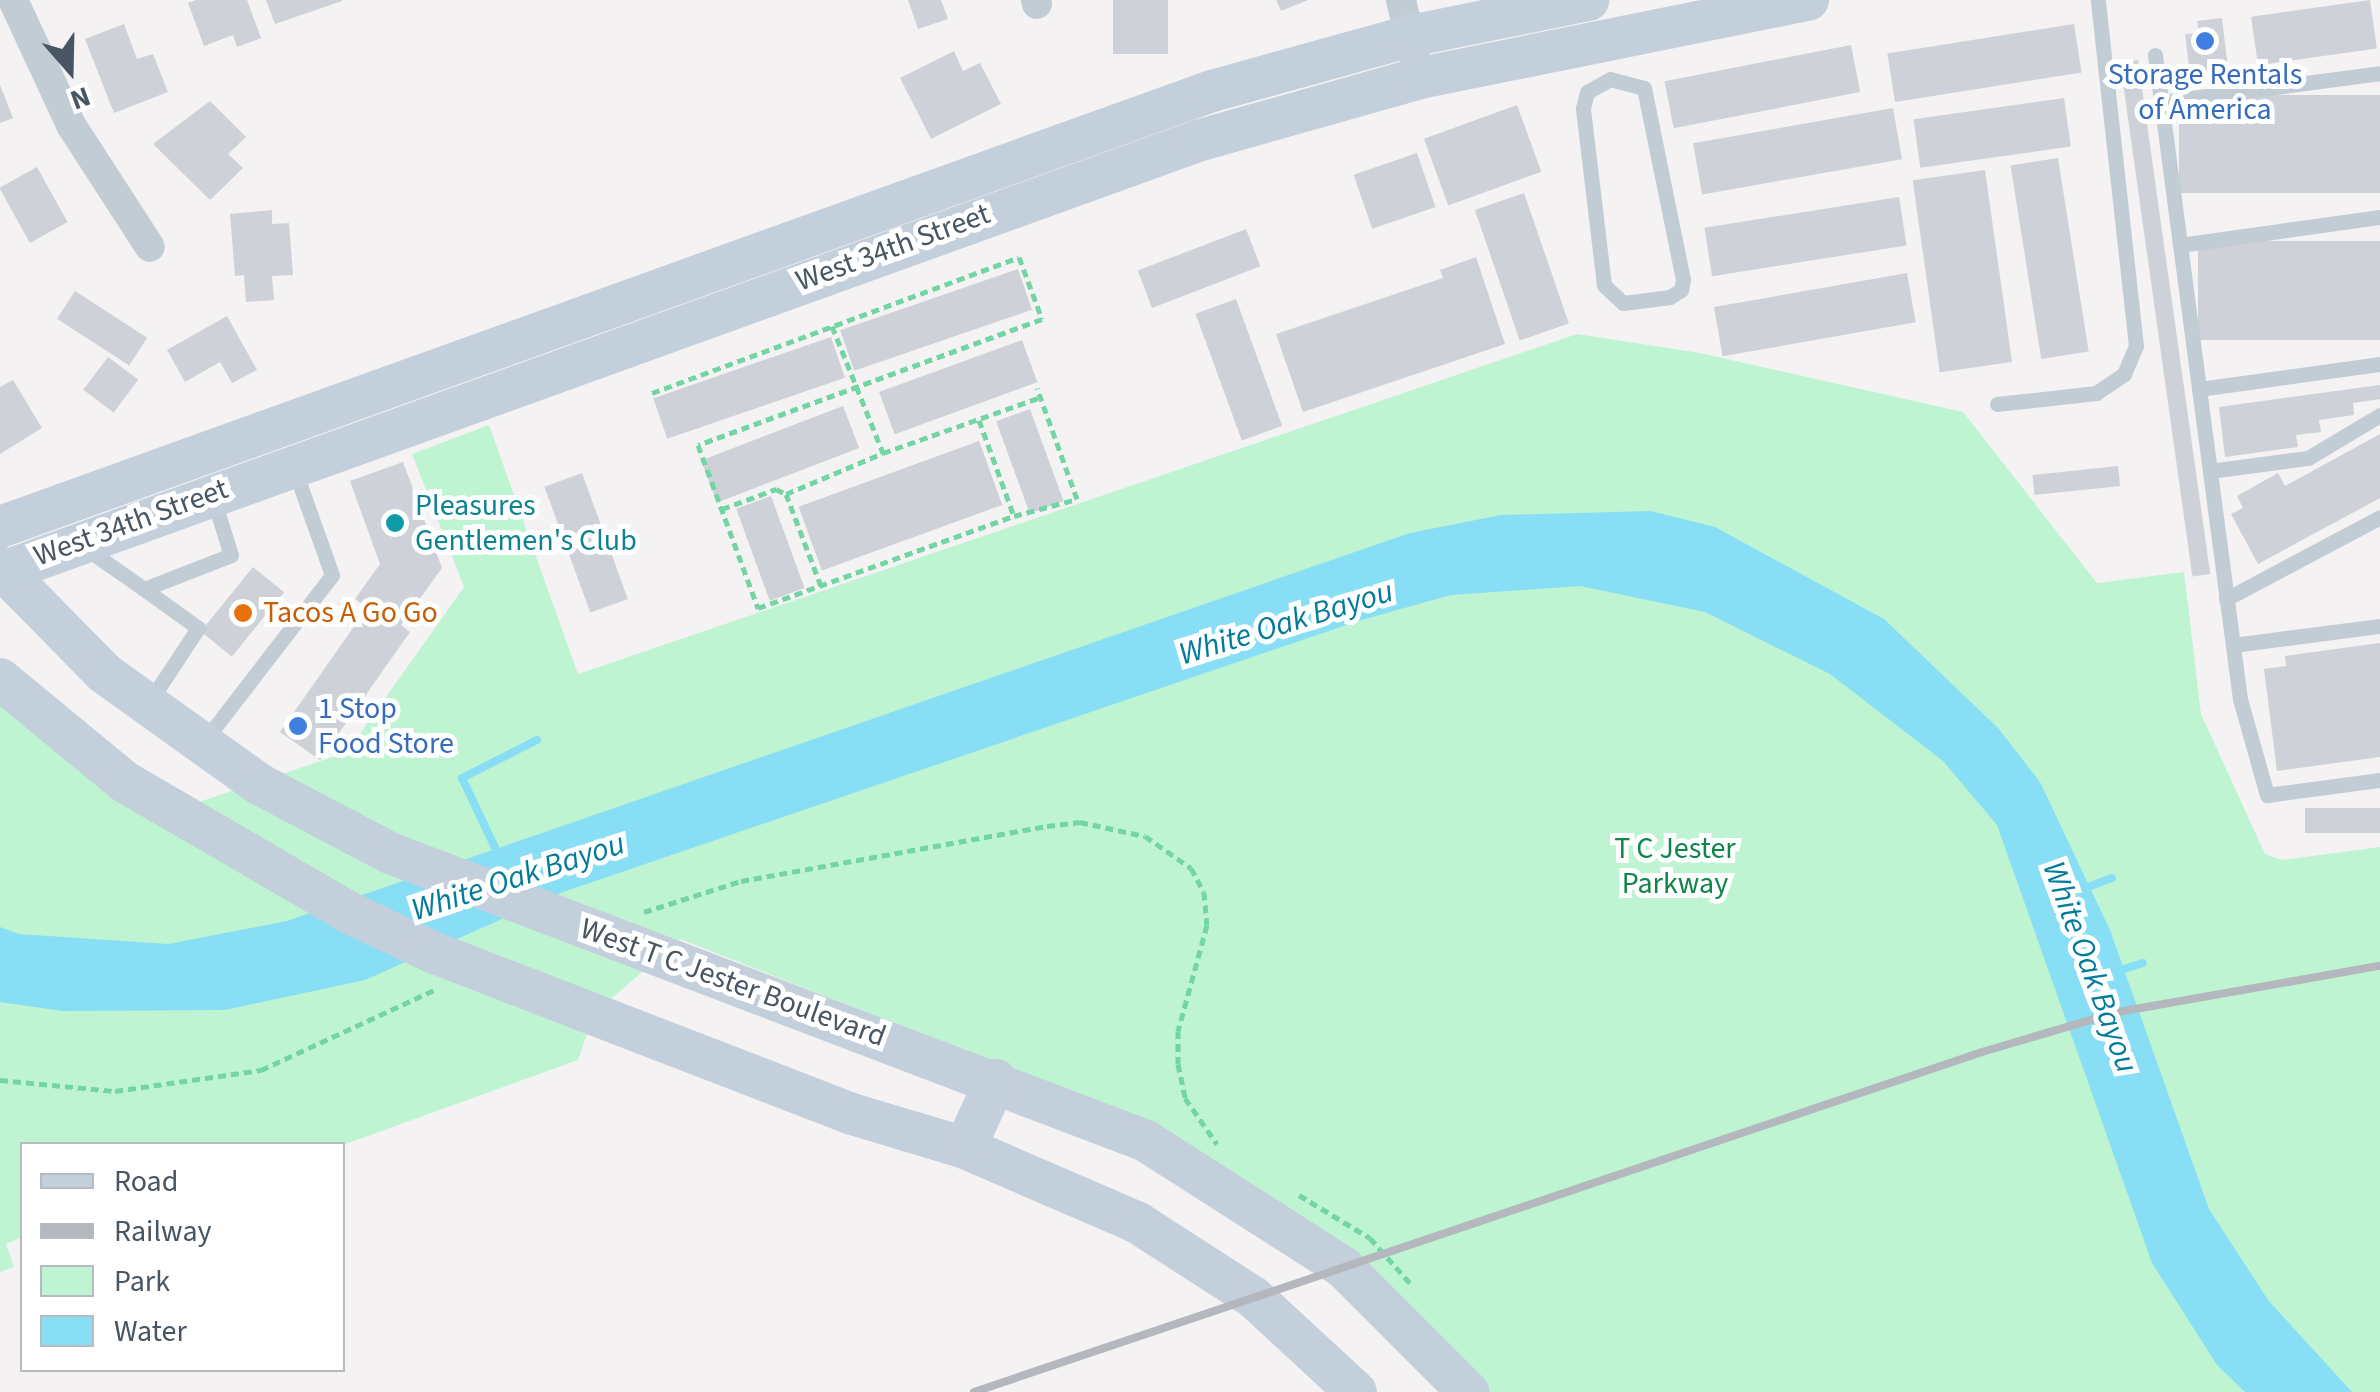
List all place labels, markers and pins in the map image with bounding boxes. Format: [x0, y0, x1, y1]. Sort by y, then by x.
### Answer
marker: Storage Rentals of America [2194, 30, 2216, 52]
place label: Storage Rentals of America [2108, 57, 2302, 128]
place label: Pleasures Gentlemen's Club [415, 488, 637, 558]
marker: Pleasures Gentlemen's Club [384, 512, 406, 534]
place label: Tacos A Go Go [263, 595, 438, 631]
marker: Tacos A Go Go [232, 602, 254, 624]
place label: 1 Stop Food Store [318, 691, 454, 762]
marker: 1 Stop Food Store [287, 715, 309, 737]

